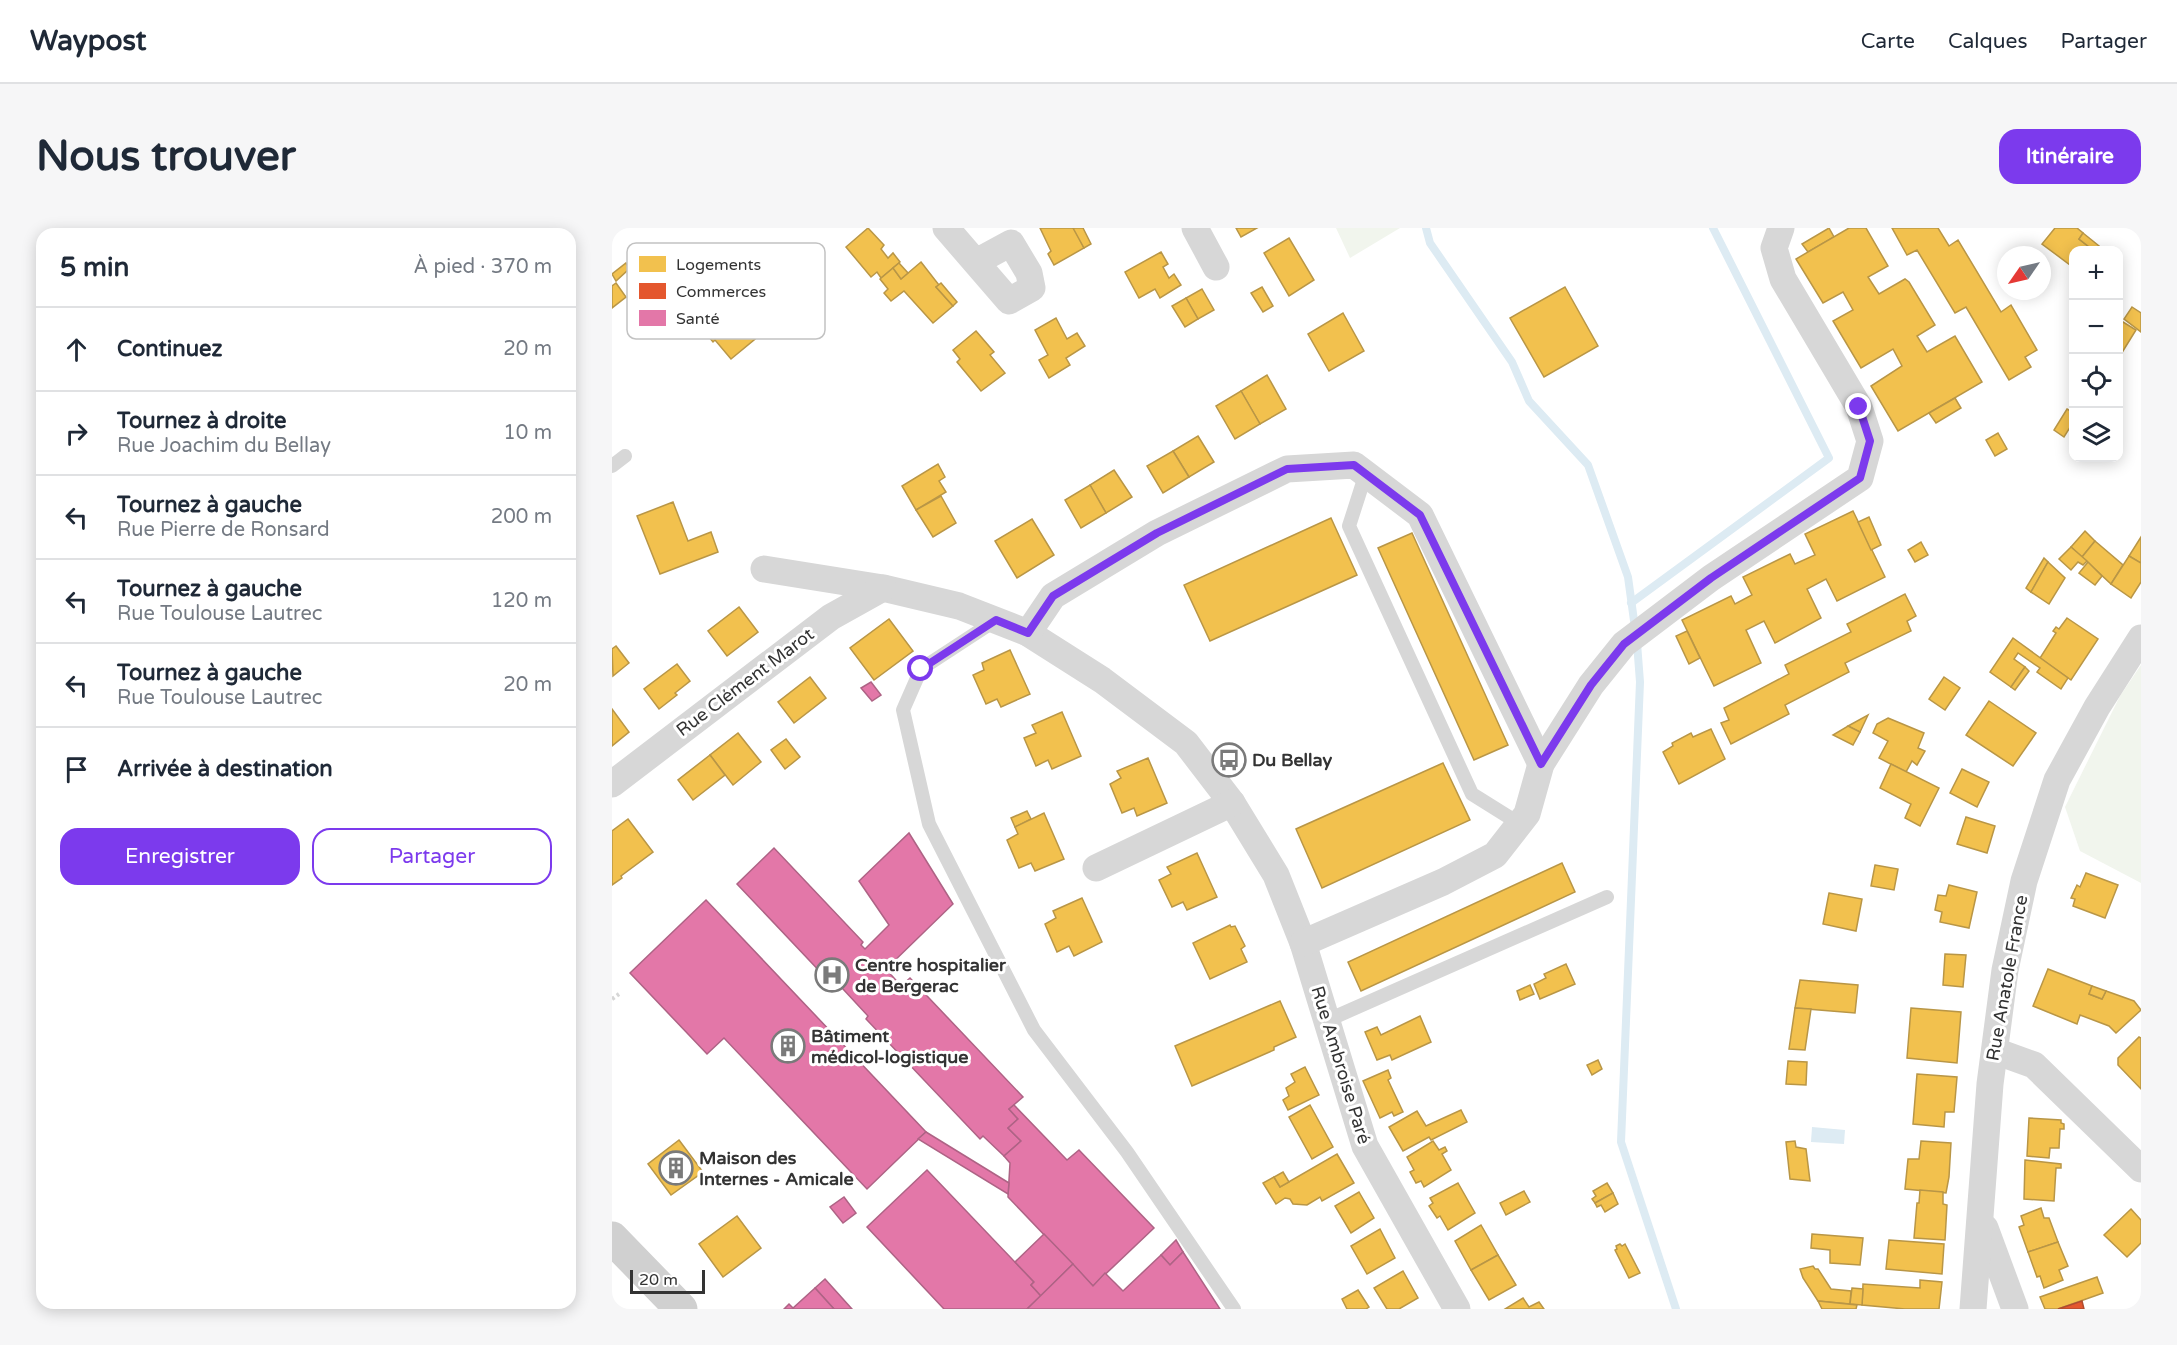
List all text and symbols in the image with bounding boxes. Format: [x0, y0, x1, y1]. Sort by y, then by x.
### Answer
text: Waypost [30, 24, 146, 58]
text: Carte [1861, 29, 1915, 54]
text: Calques [1948, 29, 2028, 54]
text: Partager [2061, 29, 2147, 54]
button: Itinéraire [1999, 129, 2141, 184]
text: Nous trouver [36, 131, 296, 182]
legend [627, 243, 825, 339]
north arrow [1997, 246, 2051, 300]
map controls [2069, 246, 2123, 462]
button: + [2069, 246, 2123, 300]
text: 5 min [60, 252, 129, 283]
text: À pied · 370 m [414, 255, 552, 279]
text: Logements [676, 255, 761, 275]
text: Commerces [676, 282, 766, 302]
button: − [2069, 300, 2123, 354]
text: Santé [676, 309, 719, 329]
icon: ahead [60, 333, 93, 366]
text: Continuez [117, 336, 222, 362]
text: 20 m [503, 337, 552, 361]
button: locate [2069, 354, 2123, 408]
route end [1845, 393, 1871, 419]
text: Tournez à droite [117, 408, 286, 434]
button: layers [2069, 408, 2123, 462]
icon: right [60, 417, 93, 450]
text: 10 m [503, 421, 552, 445]
text: Rue Joachim du Bellay [117, 434, 331, 458]
text: Tournez à gauche [117, 492, 302, 518]
icon: left [60, 501, 93, 534]
text: 200 m [491, 505, 552, 529]
text: Rue Pierre de Ronsard [117, 518, 330, 542]
text: Tournez à gauche [117, 576, 302, 602]
icon: left [60, 585, 93, 618]
text: 120 m [491, 589, 552, 613]
text: Rue Toulouse Lautrec [117, 602, 322, 626]
street label: Rue Clément Marot [672, 623, 818, 741]
route start [907, 655, 933, 681]
text: Tournez à gauche [117, 660, 302, 686]
icon: left [60, 669, 93, 702]
text: 20 m [503, 673, 552, 697]
text: Rue Toulouse Lautrec [117, 686, 322, 710]
bus stop icon: Du Bellay [1211, 742, 1247, 778]
place label: Du Bellay [1252, 749, 1333, 771]
icon: arrive [60, 753, 93, 786]
text: Arrivée à destination [117, 756, 333, 782]
button: Enregistrer [60, 828, 300, 885]
button: Partager [312, 828, 552, 885]
street label: Rue Anatole France [1982, 893, 2032, 1063]
place label: Centre hospitalier de Bergerac [855, 954, 1007, 997]
hospital icon: Centre hospitalier de Bergerac [814, 957, 850, 993]
street label: Rue Ambroise Paré [1307, 983, 1375, 1147]
place label: Bâtiment médicol-logistique [811, 1025, 968, 1068]
building icon: Bâtiment médicol-logistique [770, 1028, 806, 1064]
place label: Maison des Internes - Amicale [699, 1147, 854, 1190]
building icon: Maison des Internes - Amicale [658, 1150, 694, 1186]
scale bar [630, 1267, 705, 1294]
text: 20 m [639, 1270, 678, 1290]

